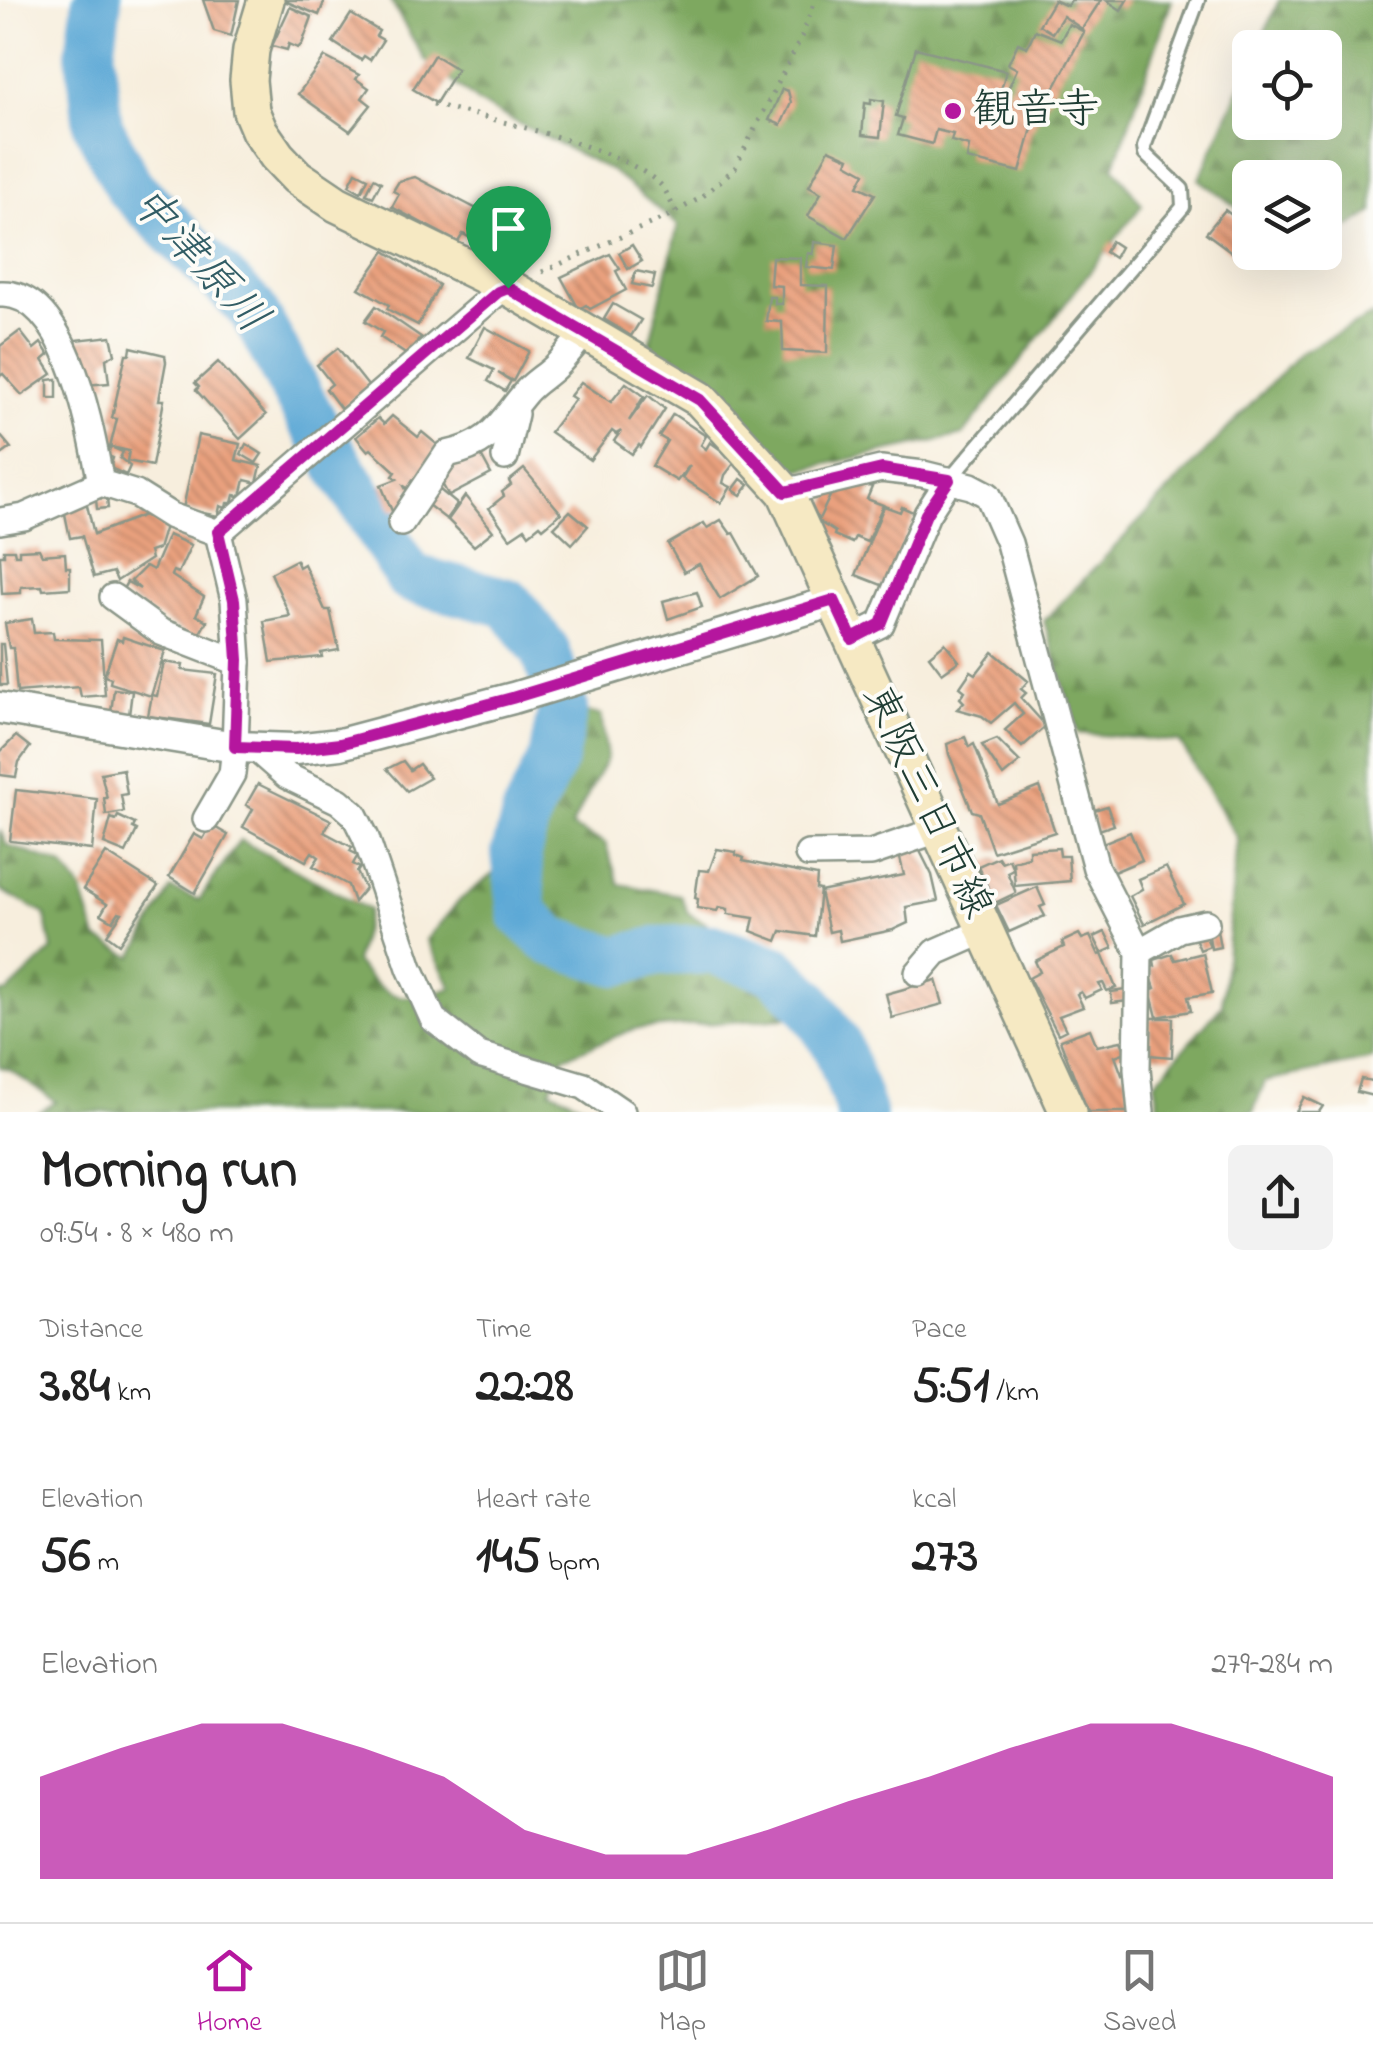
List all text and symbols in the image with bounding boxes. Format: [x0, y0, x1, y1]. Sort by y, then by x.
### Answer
map controls [1232, 30, 1342, 270]
button: locate [1232, 30, 1342, 140]
place label: 観音寺 [973, 81, 1099, 142]
marker: 観音寺 [942, 100, 964, 122]
button: layers [1232, 160, 1342, 270]
water label: 中津原川 [113, 172, 283, 350]
pin [466, 186, 551, 289]
icon: arrive [481, 201, 536, 256]
street label: 東阪三日市線 [845, 675, 1007, 929]
text: Morning run [40, 1133, 297, 1213]
button: share [1228, 1145, 1333, 1250]
text: 09:54 · 8 × 480 m [40, 1211, 234, 1258]
text: Distance [40, 1310, 143, 1351]
text: Time [476, 1310, 531, 1351]
text: Pace [912, 1310, 967, 1351]
text: 3.84 [40, 1351, 110, 1424]
text: 22:28 [476, 1351, 574, 1424]
text: 5:51 [912, 1351, 989, 1424]
text: km [110, 1373, 151, 1414]
text: /km [989, 1373, 1039, 1414]
text: Elevation [40, 1480, 143, 1521]
text: Heart rate [476, 1480, 591, 1521]
text: kcal [912, 1480, 957, 1521]
text: 56 [40, 1521, 91, 1594]
text: 145 [476, 1521, 541, 1594]
text: 273 [912, 1521, 978, 1594]
text: m [91, 1543, 119, 1584]
text: bpm [541, 1543, 600, 1584]
text: Elevation [40, 1642, 158, 1689]
text: 279–284 m [1211, 1642, 1333, 1689]
tab: Home [197, 1943, 262, 2044]
tab: Map [655, 1943, 710, 2044]
tab: Saved [1103, 1943, 1176, 2044]

